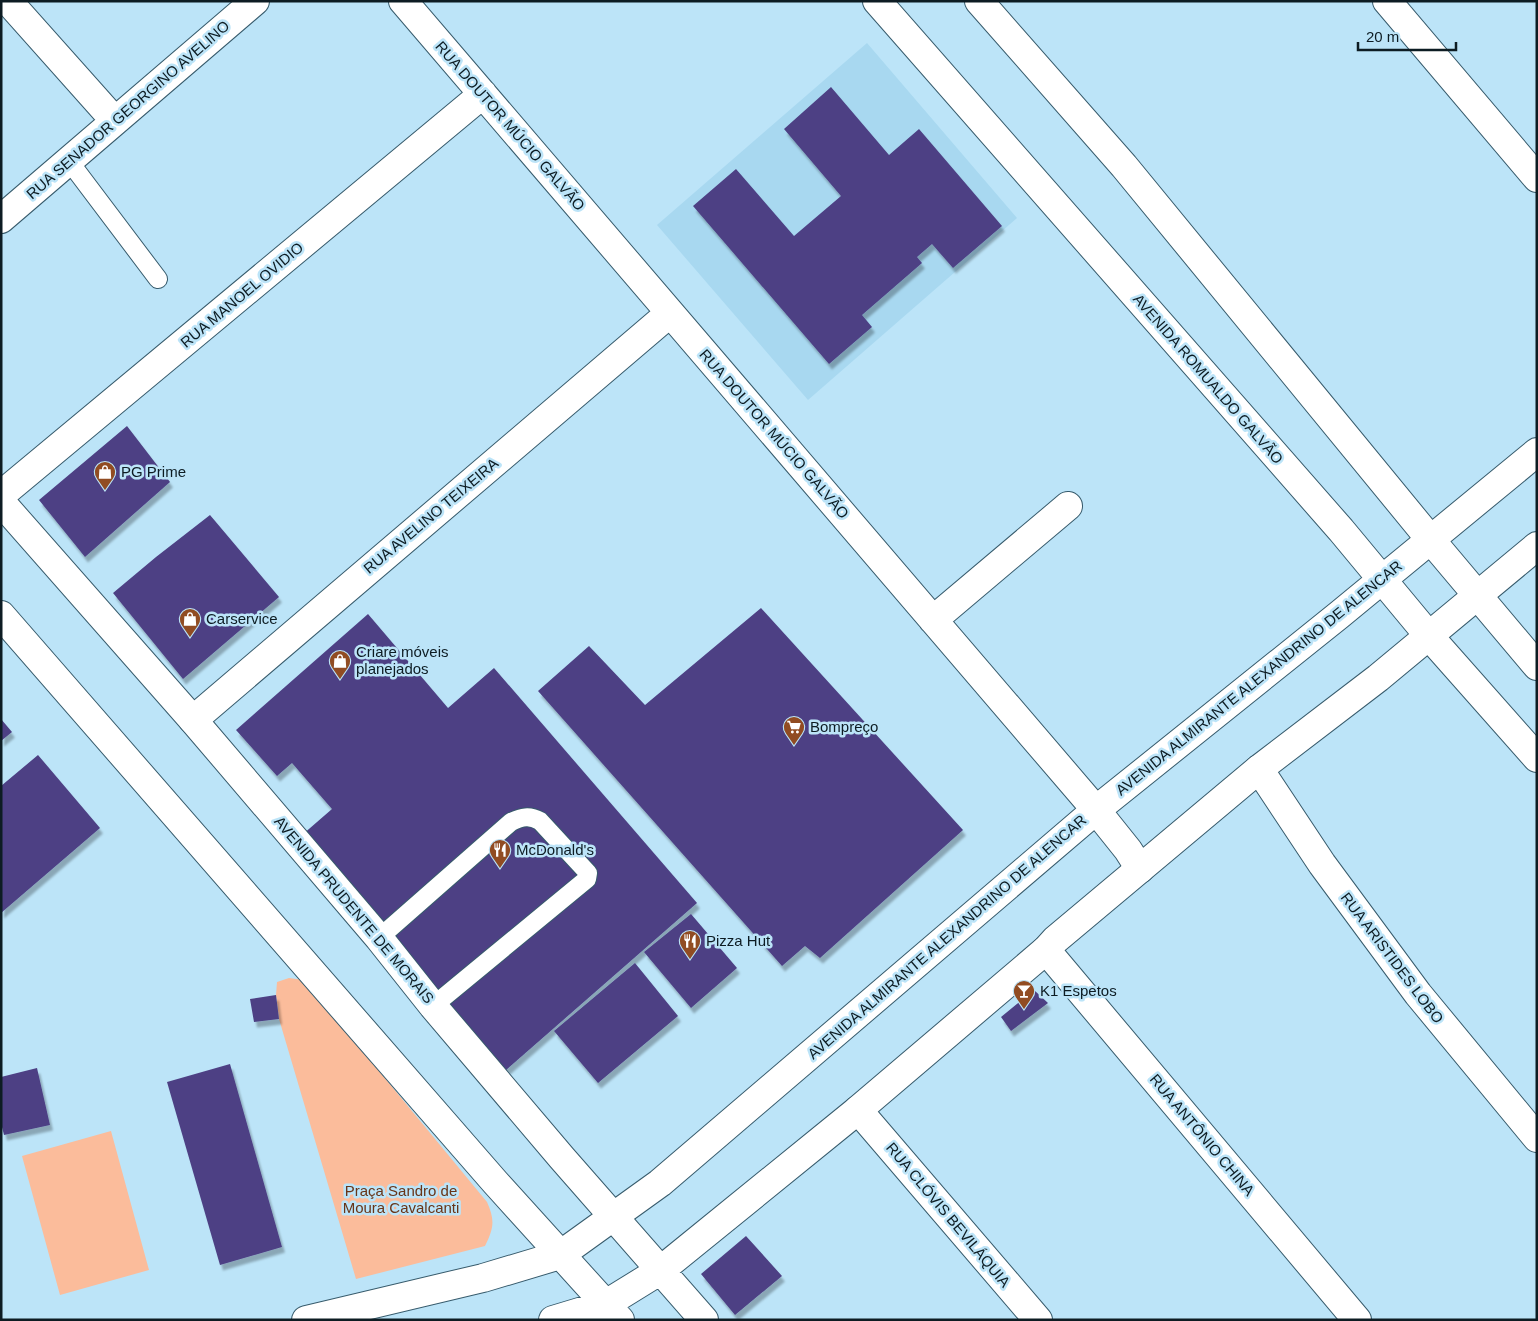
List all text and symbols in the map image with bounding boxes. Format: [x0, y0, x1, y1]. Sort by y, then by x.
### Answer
street label: RUA SENADOR GEORGINO AVELINO [23, 17, 233, 202]
scale bar [1358, 20, 1456, 52]
text: 20 m [1366, 28, 1399, 45]
street label: RUA DOUTOR MÚCIO GALVÃO [432, 38, 589, 214]
street label: RUA MANOEL OVIDIO [177, 238, 306, 351]
street label: AVENIDA ROMUALDO GALVÃO [1130, 290, 1287, 467]
street label: RUA DOUTOR MÚCIO GALVÃO [696, 346, 853, 522]
street label: RUA AVELINO TEIXEIRA [360, 454, 501, 577]
shop icon: PG Prime [93, 460, 117, 491]
place label: PG Prime [121, 463, 186, 480]
street label: AVENIDA ALMIRANTE ALEXANDRINO DE ALENCAR [1112, 557, 1405, 798]
shop icon: Carservice [178, 607, 202, 638]
place label: Carservice [206, 610, 278, 627]
place label: Criare móveis planejados [356, 643, 449, 677]
shop icon: Criare móveis planejados [328, 649, 352, 680]
supermarket icon: Bompreço [782, 715, 806, 746]
place label: Bompreço [810, 718, 878, 735]
street label: AVENIDA ALMIRANTE ALEXANDRINO DE ALENCAR [804, 811, 1089, 1062]
street label: AVENIDA PRUDENTE DE MORAIS [271, 813, 438, 1007]
restaurant icon: McDonald's [488, 838, 512, 869]
place label: McDonald's [516, 841, 594, 858]
street label: RUA ARISTIDES LOBO [1338, 889, 1447, 1026]
restaurant icon: Pizza Hut [678, 929, 702, 960]
place label: Pizza Hut [706, 932, 771, 949]
bar icon: K1 Espetos [1012, 979, 1036, 1010]
place label: K1 Espetos [1040, 982, 1117, 999]
street label: RUA ANTÔNIO CHINA [1147, 1070, 1258, 1199]
street label: RUA CLÓVIS BEVILÁQUIA [883, 1139, 1014, 1290]
park label: Praça Sandro de Moura Cavalcanti [343, 1182, 459, 1216]

